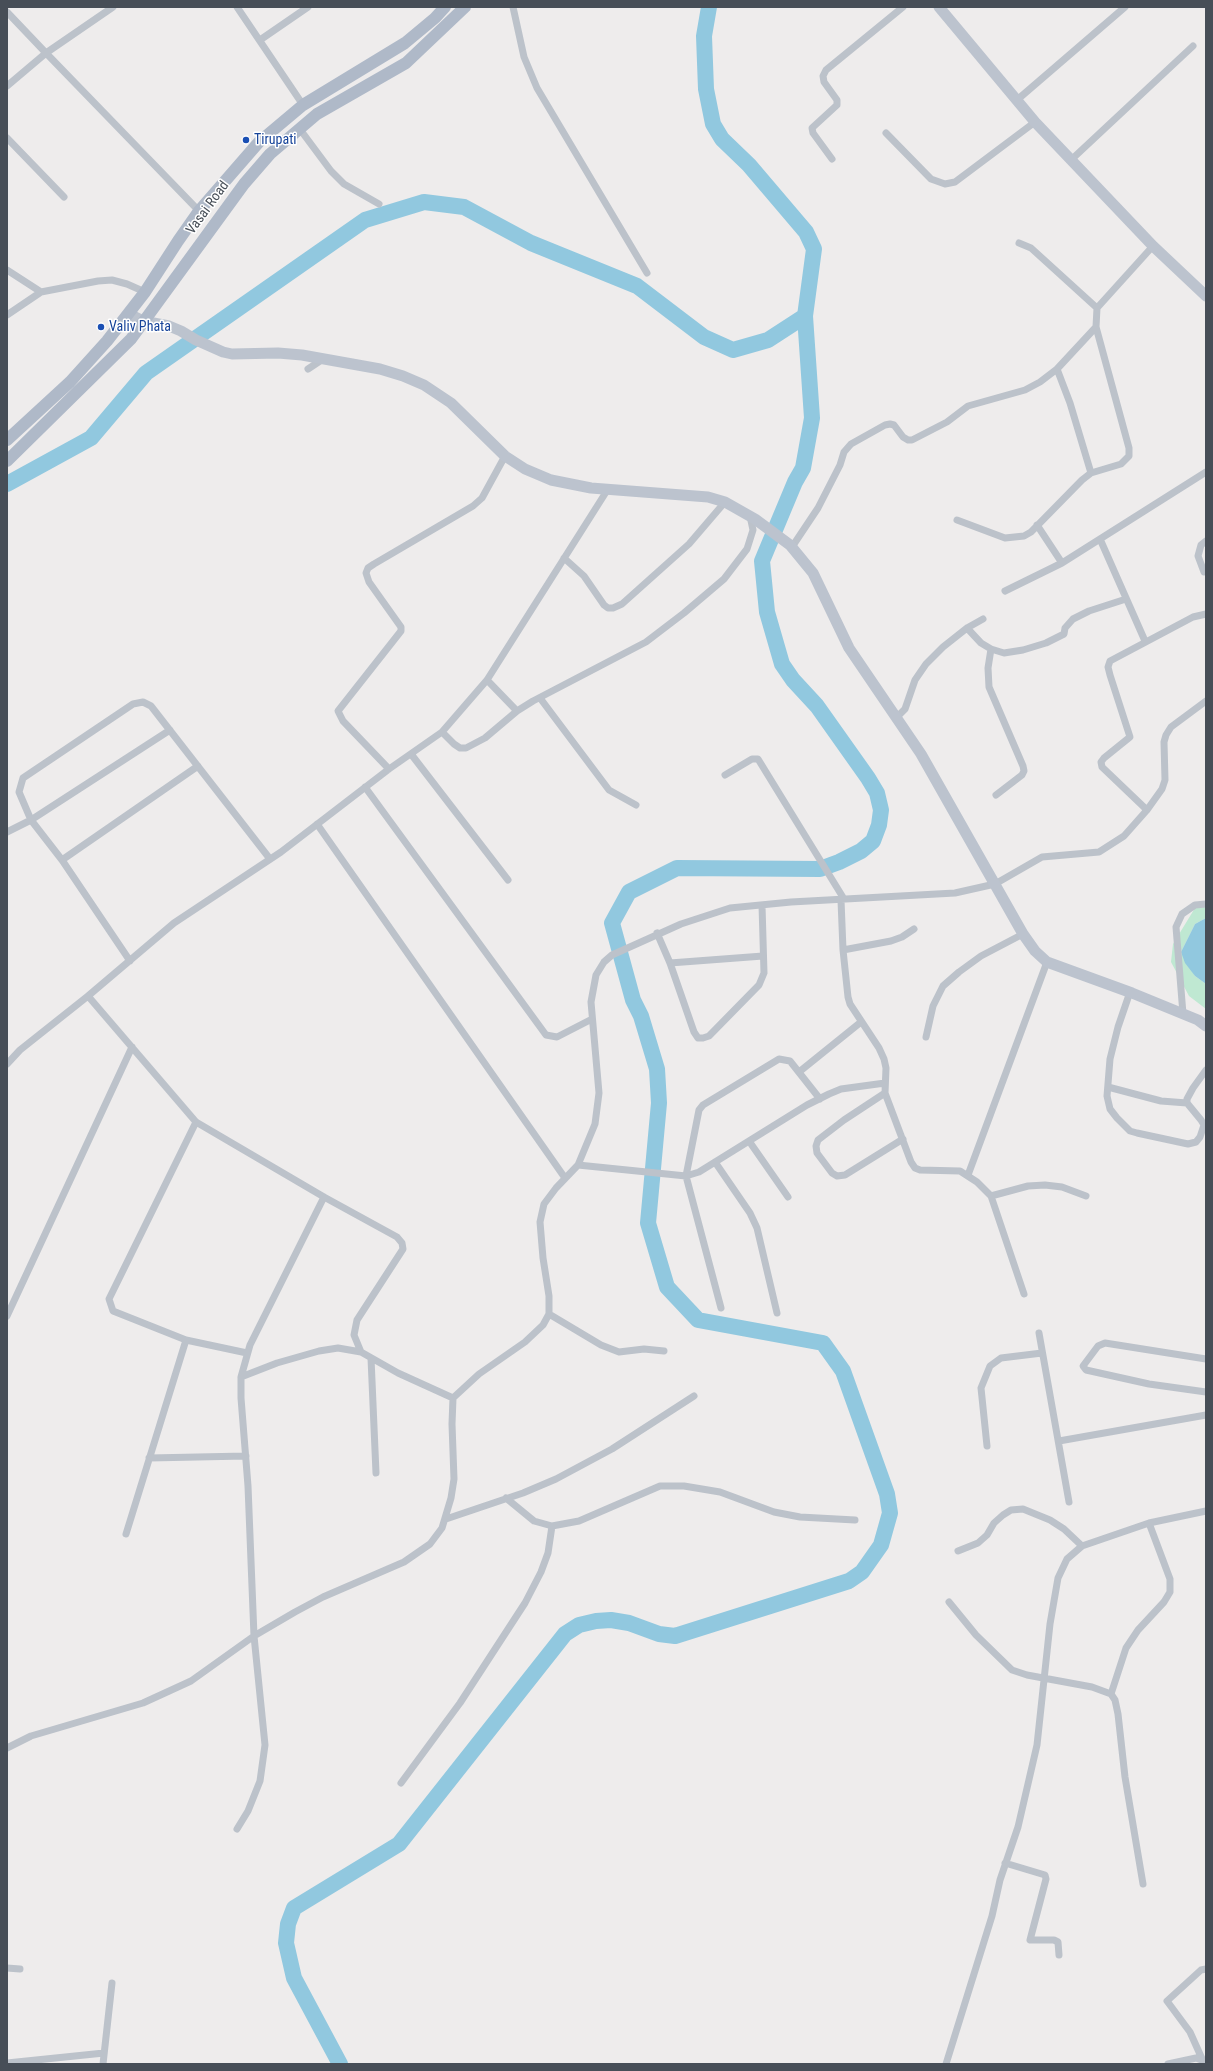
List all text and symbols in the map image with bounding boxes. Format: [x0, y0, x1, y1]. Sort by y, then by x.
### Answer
place label: Tirupati [254, 132, 296, 148]
marker: Tirupati [241, 135, 251, 145]
street label: Vasai Road [183, 178, 233, 238]
place label: Valiv Phata [109, 319, 171, 335]
marker: Valiv Phata [96, 322, 106, 332]

